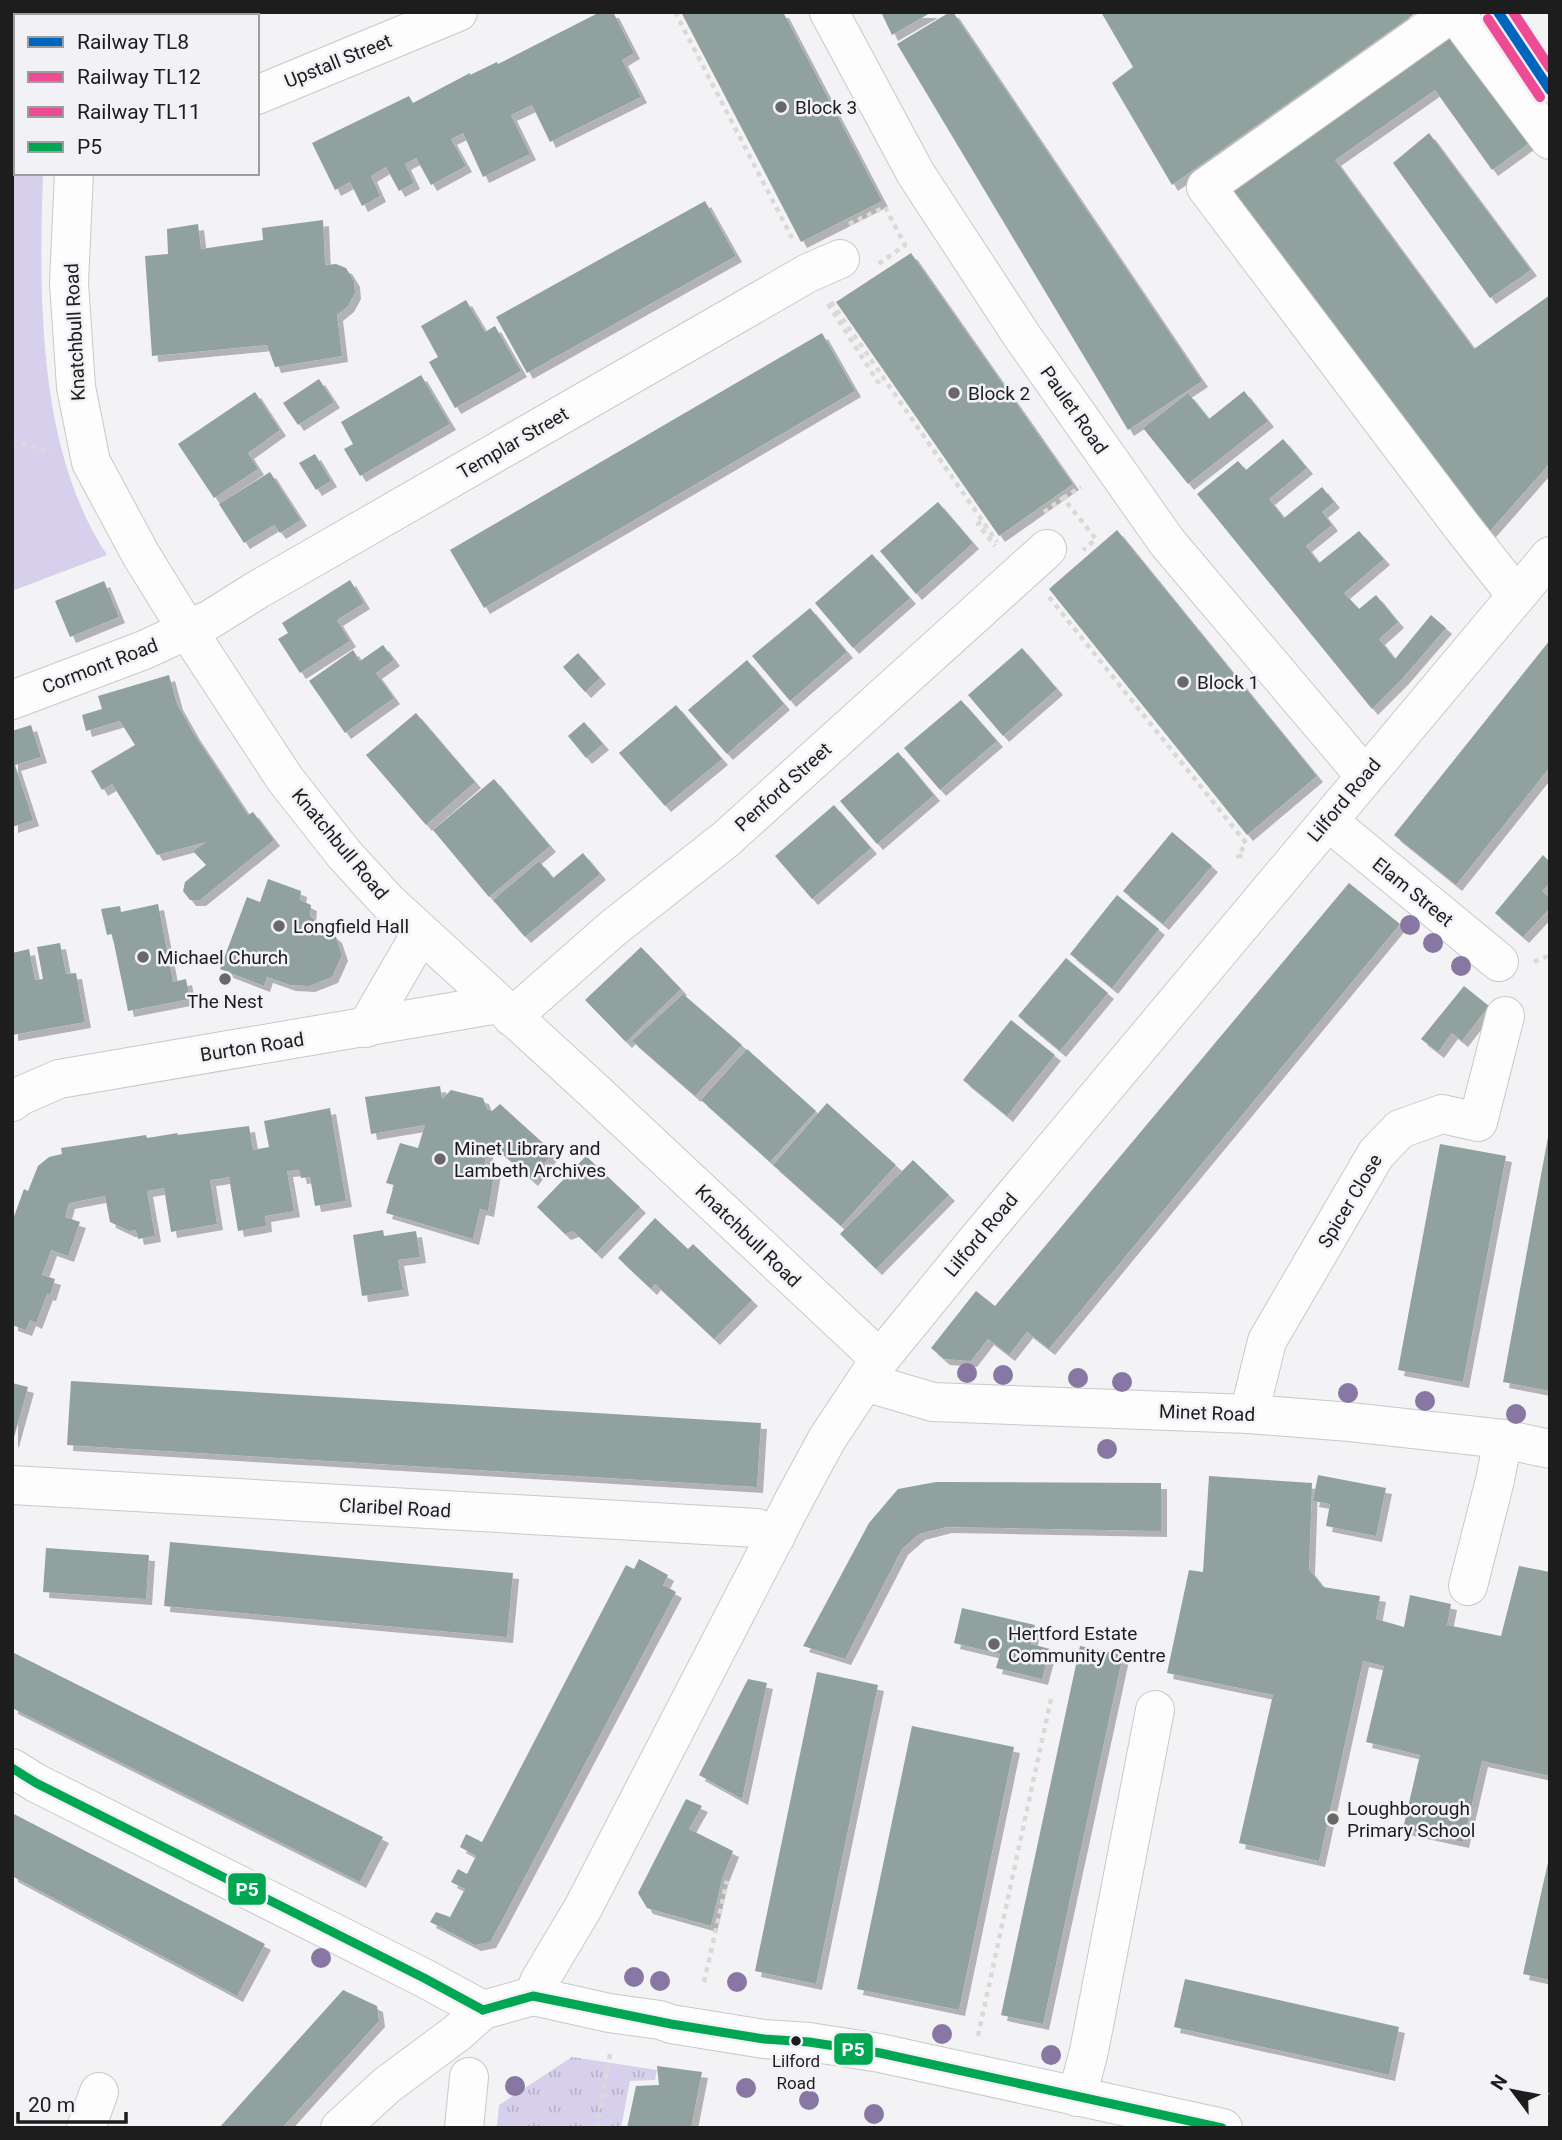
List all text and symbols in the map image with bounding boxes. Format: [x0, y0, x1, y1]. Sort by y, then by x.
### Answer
legend [14, 14, 259, 175]
street label: Upstall Street [281, 29, 395, 93]
text: Railway TL8 [77, 30, 189, 54]
text: Railway TL12 [77, 65, 201, 89]
place label: Block 3 [795, 96, 857, 119]
marker: Block 3 [773, 99, 789, 115]
text: Railway TL11 [77, 100, 201, 124]
text: P5 [77, 135, 102, 159]
street label: Knatchbull Road [60, 263, 90, 401]
street label: Paulet Road [1035, 362, 1113, 458]
place label: Block 2 [968, 382, 1030, 405]
marker: Block 2 [946, 385, 962, 401]
street label: Templar Street [454, 402, 572, 484]
street label: Cormont Road [39, 633, 161, 699]
place label: Block 1 [1197, 671, 1259, 694]
marker: Block 1 [1175, 674, 1191, 690]
street label: Penford Street [730, 738, 836, 836]
street label: Lilford Road [1302, 753, 1386, 847]
street label: Knatchbull Road [287, 784, 393, 904]
street label: Elam Street [1368, 852, 1458, 932]
place label: Longfield Hall [293, 915, 409, 938]
marker: Longfield Hall [271, 918, 287, 934]
place label: Michael Church [157, 946, 288, 969]
marker: Michael Church [135, 949, 151, 965]
marker: The Nest [217, 971, 233, 987]
place label: The Nest [187, 990, 263, 1013]
street label: Burton Road [198, 1027, 306, 1067]
place label: Minet Library and Lambeth Archives [454, 1137, 606, 1182]
street label: Spicer Close [1313, 1150, 1387, 1252]
marker: Minet Library and Lambeth Archives [432, 1151, 448, 1167]
street label: Knatchbull Road [690, 1180, 806, 1292]
street label: Lilford Road [939, 1188, 1023, 1282]
street label: Minet Road [1158, 1400, 1256, 1426]
street label: Claribel Road [338, 1494, 452, 1522]
place label: Hertford Estate Community Centre [1008, 1622, 1166, 1667]
marker: Hertford Estate Community Centre [986, 1636, 1002, 1652]
place label: Loughborough Primary School [1347, 1797, 1475, 1842]
marker: Loughborough Primary School [1325, 1811, 1341, 1827]
line badge: P5 [227, 1872, 267, 1906]
text: P5 [235, 1878, 259, 1901]
line badge: P5 [833, 2032, 874, 2066]
marker: Lilford Road [789, 2034, 803, 2048]
text: P5 [841, 2038, 865, 2061]
place label: Lilford Road [772, 2051, 820, 2093]
north arrow [1478, 2056, 1548, 2126]
text: N [1486, 2070, 1512, 2094]
scale bar [18, 2080, 126, 2124]
text: 20 m [28, 2093, 75, 2117]

